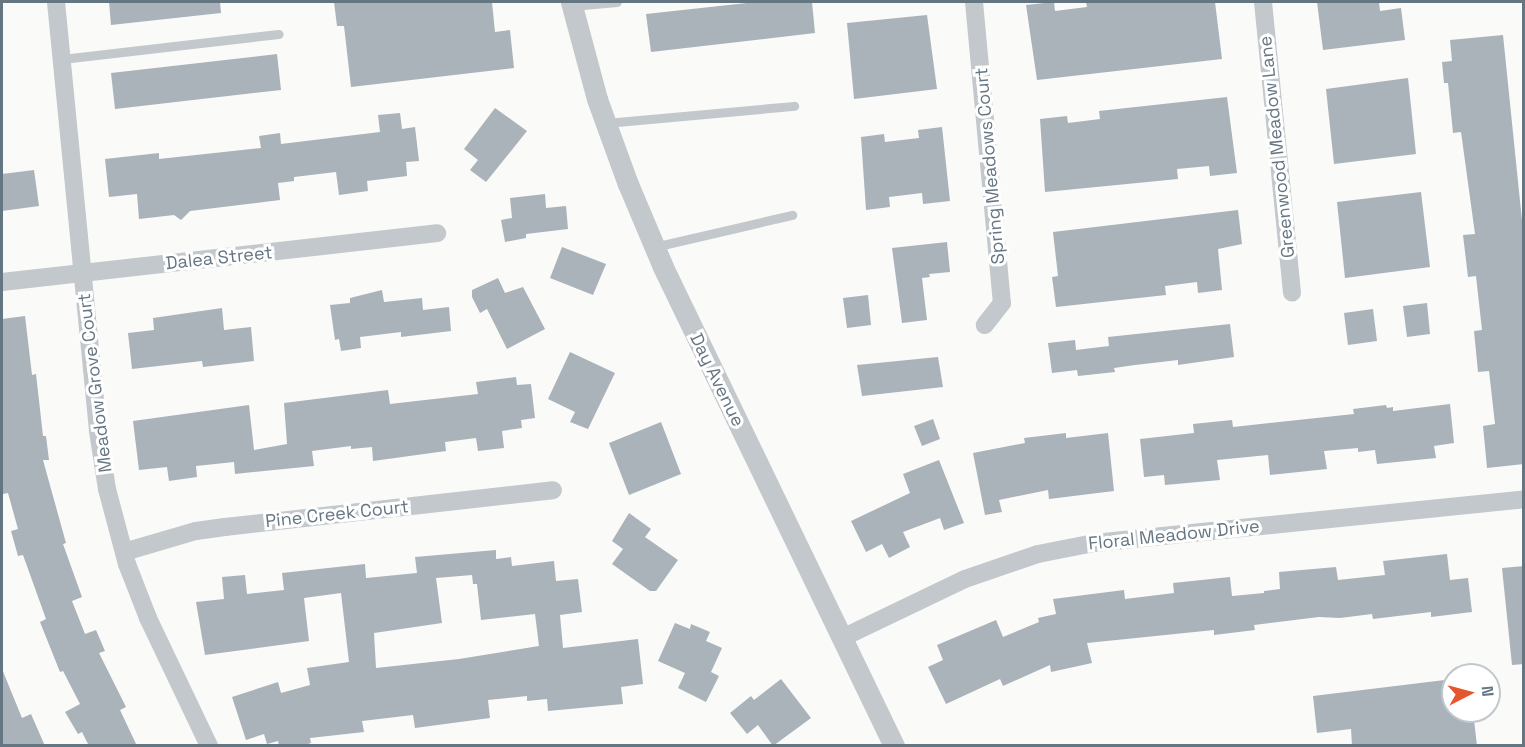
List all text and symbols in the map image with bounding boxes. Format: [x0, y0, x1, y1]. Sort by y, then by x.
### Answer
street label: Greenwood Meadow Lane [1255, 35, 1299, 259]
street label: Spring Meadows Court [971, 67, 1009, 265]
street label: Dalea Street [164, 242, 274, 274]
street label: Meadow Grove Court [73, 292, 117, 474]
street label: Day Avenue [685, 330, 749, 430]
street label: Pine Creek Court [264, 496, 410, 532]
street label: Floral Meadow Drive [1087, 515, 1261, 555]
north arrow [1441, 663, 1501, 723]
text: N [1476, 685, 1498, 698]

